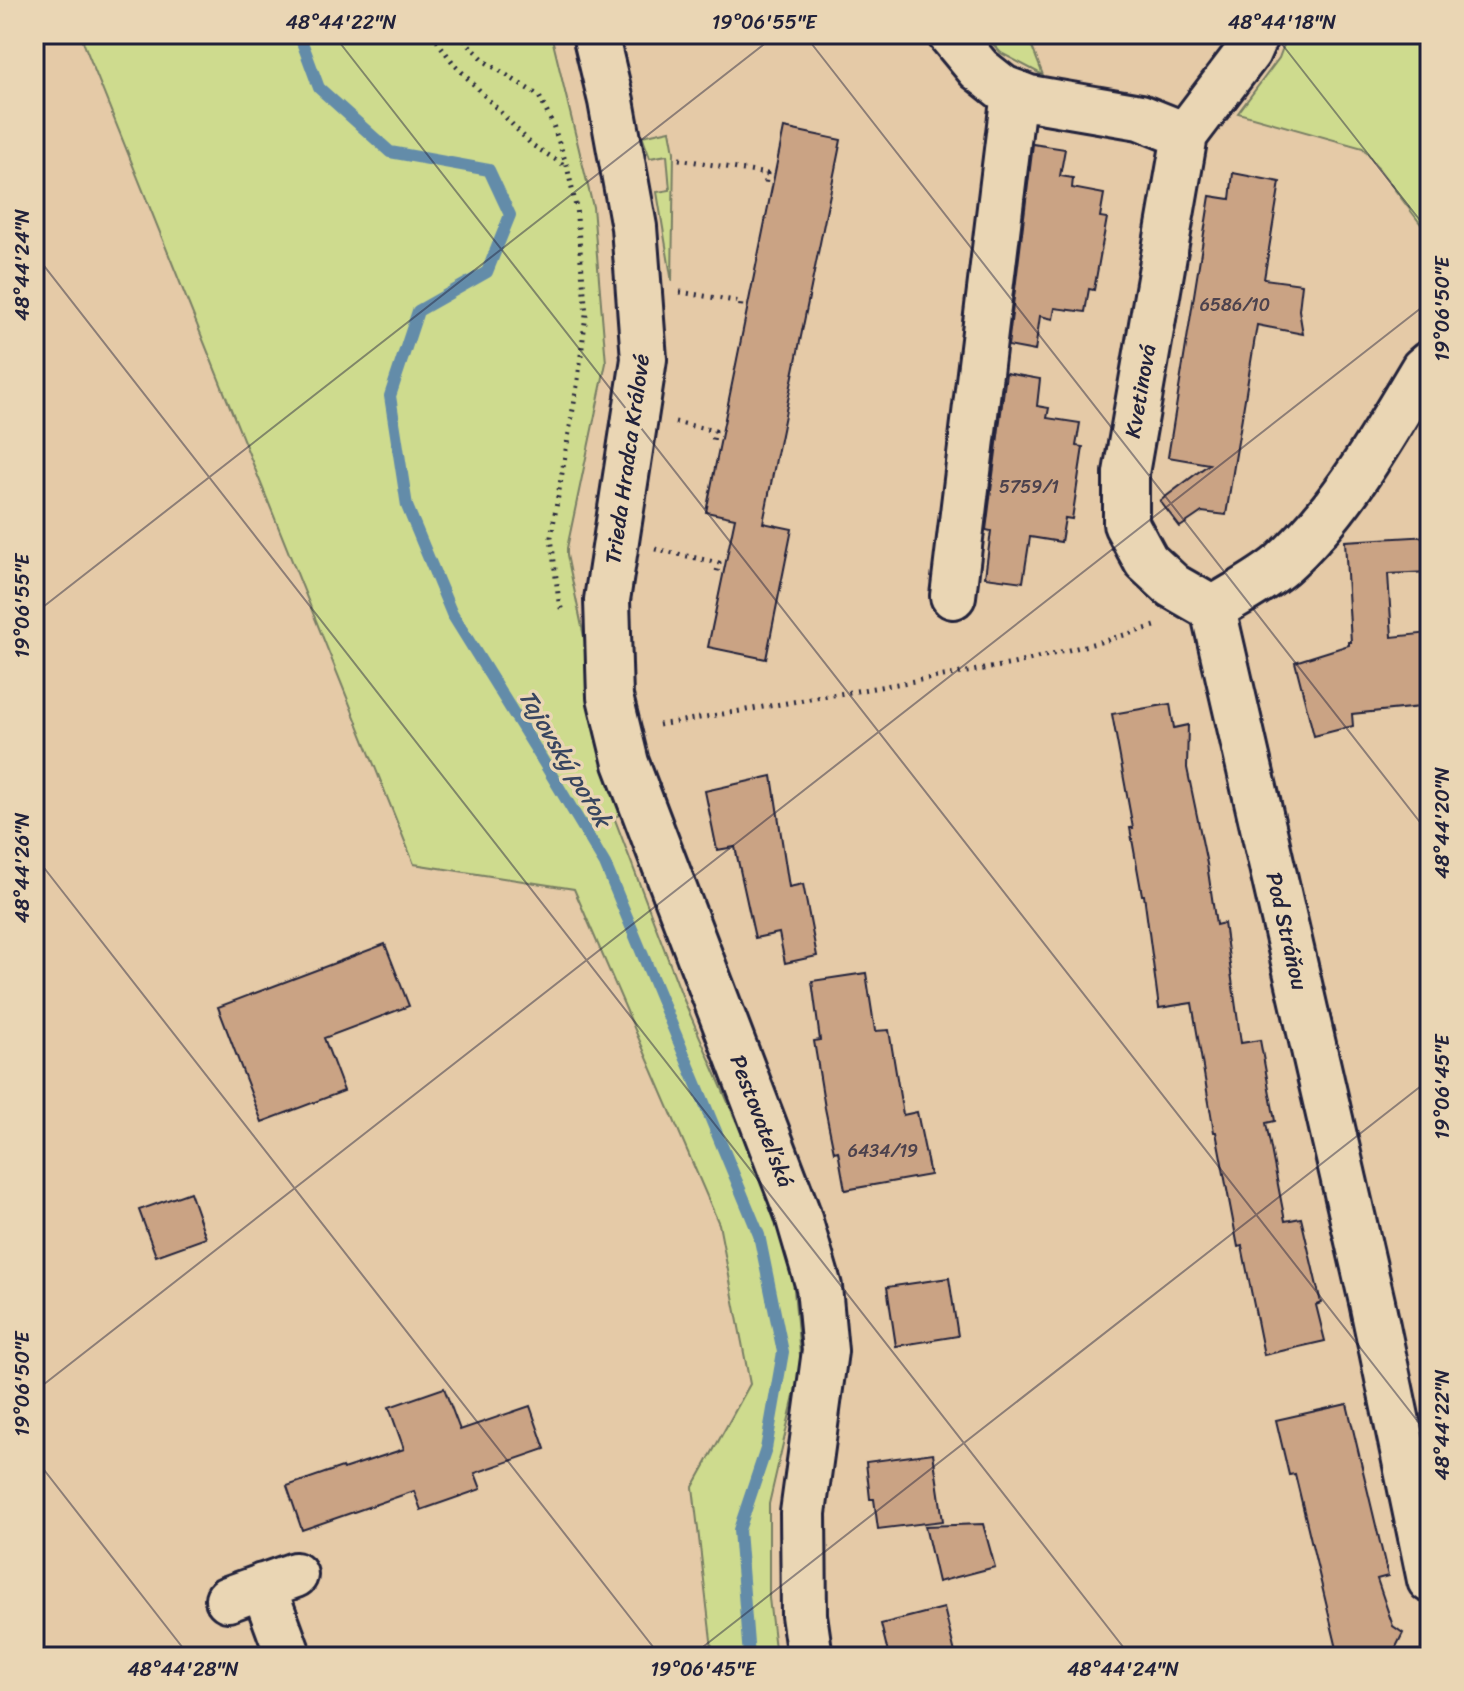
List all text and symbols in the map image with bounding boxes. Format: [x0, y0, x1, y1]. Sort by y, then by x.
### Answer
text: 48°44'22"N [286, 5, 397, 40]
text: 19°06'55"E [712, 5, 818, 40]
text: 48°44'18"N [1228, 5, 1336, 40]
text: 48°44'24"N [5, 209, 40, 321]
text: 19°06'50"E [1425, 255, 1460, 362]
house number: 6586/10 [1200, 289, 1270, 321]
street label: Kvetinová [1113, 341, 1167, 441]
street label: Trieda Hradca Králové [593, 351, 661, 567]
house number: 5759/1 [999, 471, 1059, 503]
text: 19°06'55"E [5, 552, 40, 658]
water label: Tajovský potok [507, 681, 625, 838]
text: 48°44'20"N [1425, 767, 1460, 879]
text: 48°44'26"N [5, 813, 40, 923]
street label: Pod Stráňou [1254, 868, 1320, 994]
text: 19°06'45"E [1425, 1033, 1460, 1139]
street label: Pestovateľská [719, 1049, 805, 1193]
house number: 6434/19 [848, 1135, 918, 1167]
text: 19°06'50"E [5, 1330, 40, 1437]
text: 48°44'22"N [1425, 1369, 1460, 1480]
text: 48°44'28"N [127, 1652, 239, 1687]
text: 19°06'45"E [651, 1652, 757, 1687]
text: 48°44'24"N [1067, 1652, 1179, 1687]

